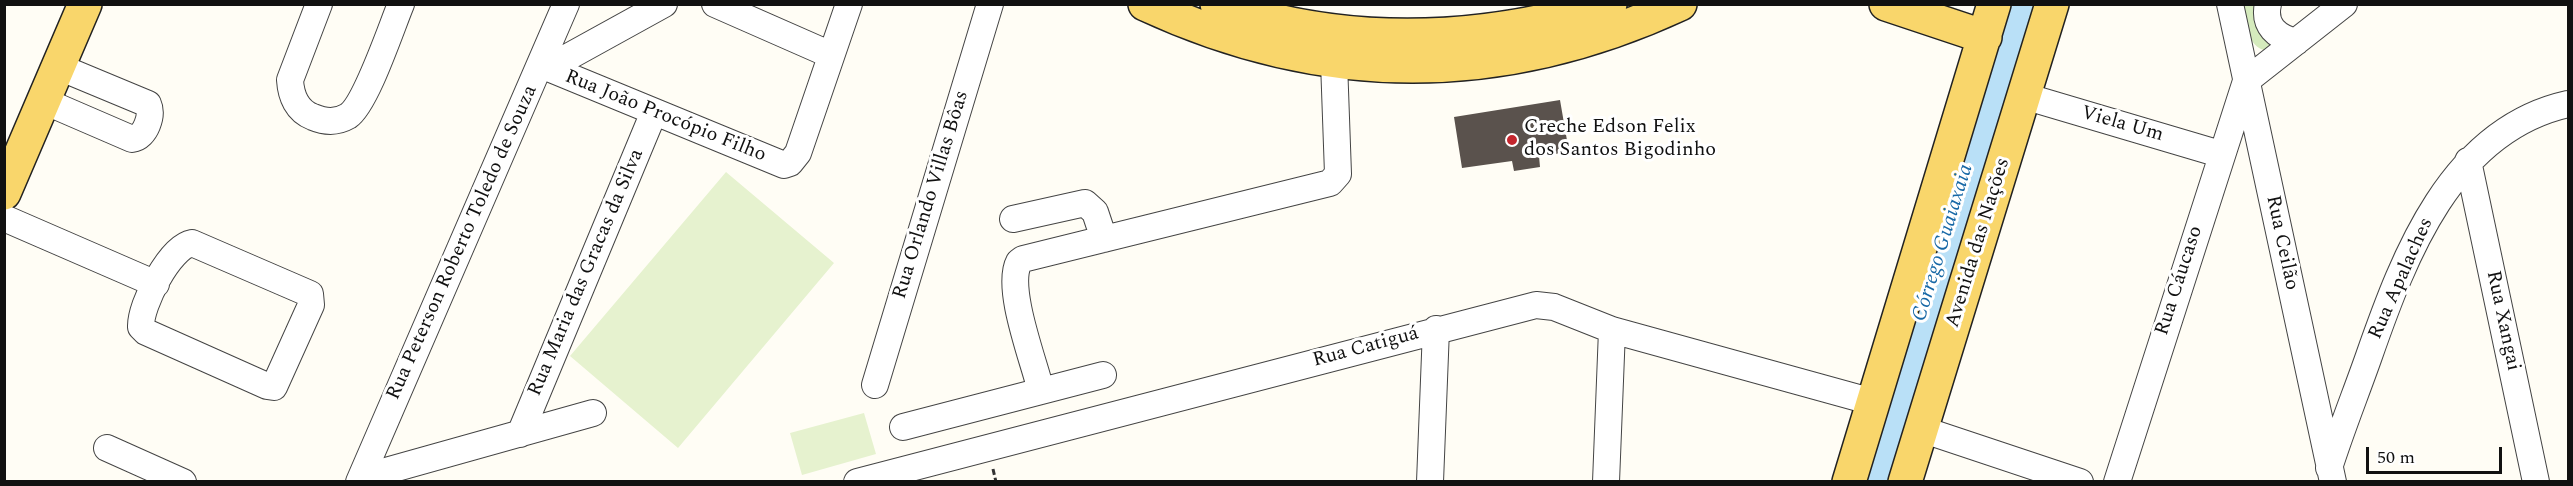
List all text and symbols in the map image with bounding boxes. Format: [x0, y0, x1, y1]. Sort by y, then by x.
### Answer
street label: Rua João Procópio Filho [561, 66, 769, 168]
street label: Rua Peterson Roberto Toledo de Souza [383, 82, 543, 404]
street label: Rua Orlando Villas Bôas [889, 88, 975, 302]
street label: Viela Um [2078, 102, 2166, 148]
place label: Creche Edson Felix dos Santos Bigodinho [1524, 116, 1716, 163]
marker: Creche Edson Felix dos Santos Bigodinho [1505, 133, 1519, 147]
street label: Rua Maria das Gracas da Silva [524, 146, 650, 400]
street label: Avenida das Nações [1942, 155, 2016, 331]
water label: Córrego Guaiaxaia [1908, 161, 1980, 325]
street label: Rua Ceilão [2259, 193, 2303, 293]
street label: Rua Apalaches [2364, 214, 2440, 344]
street label: Rua Cáucaso [2151, 223, 2209, 339]
street label: Rua Xangai [2480, 269, 2524, 373]
street label: Rua Catiguá [1310, 322, 1422, 374]
scale bar [2369, 435, 2506, 473]
text: 50 m [2377, 444, 2415, 471]

